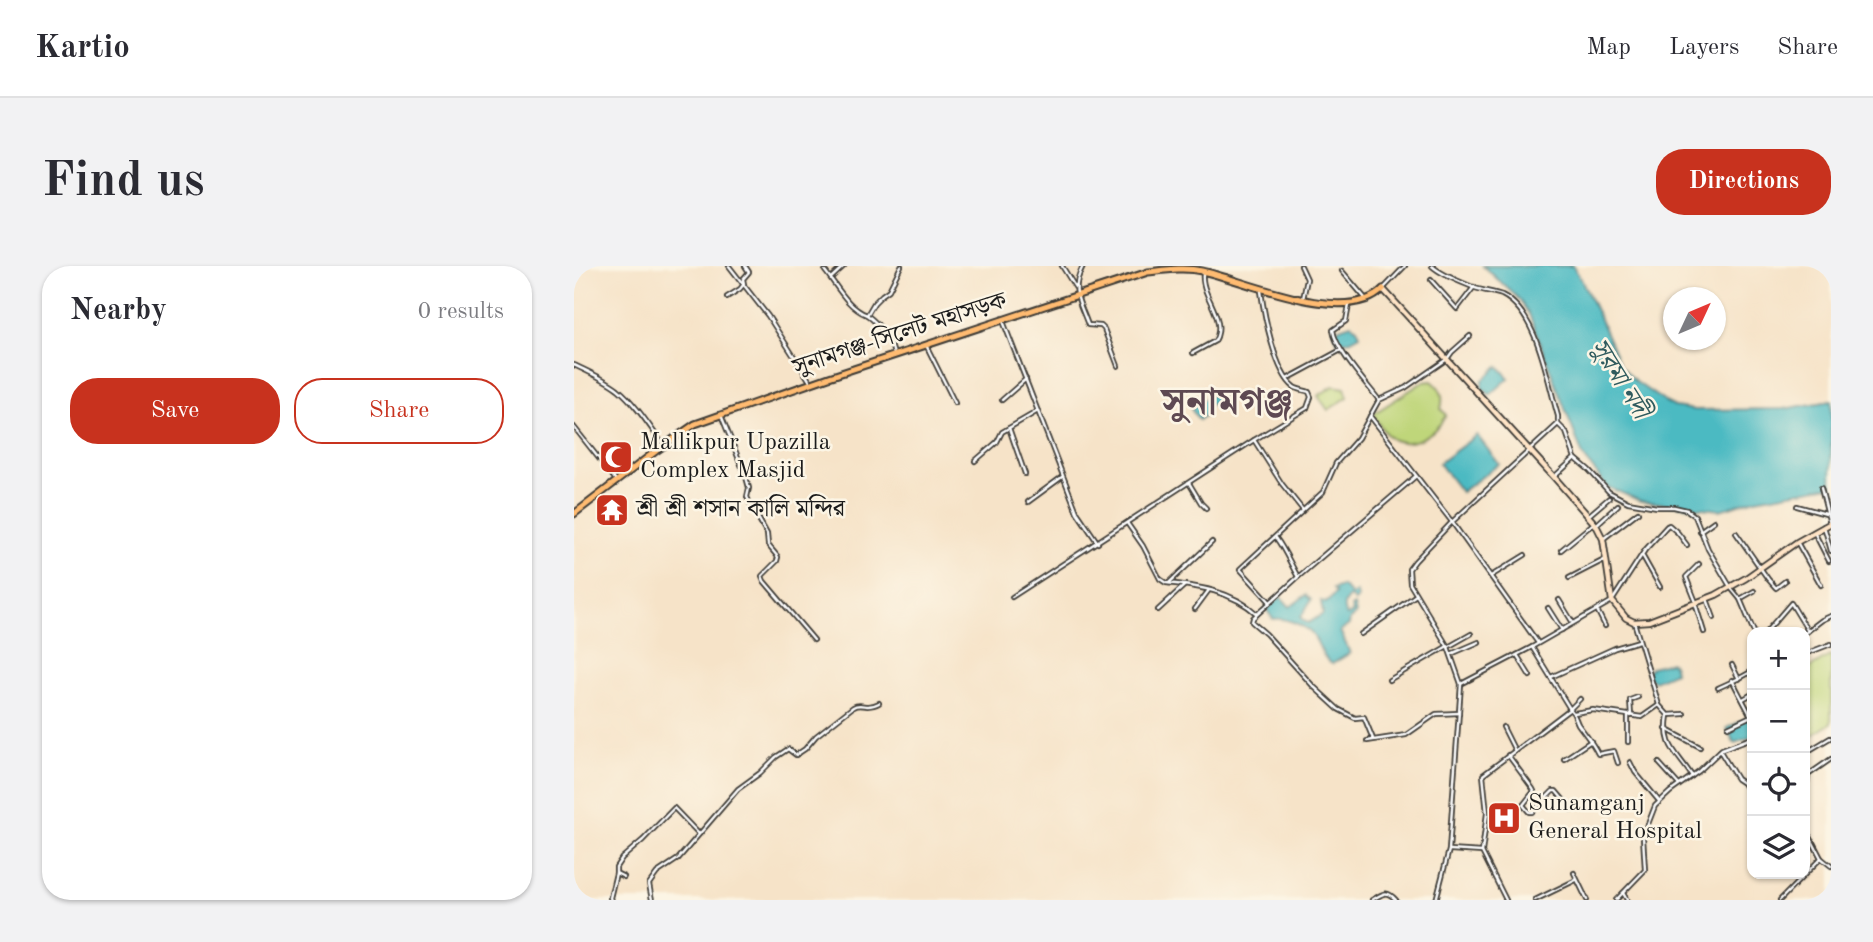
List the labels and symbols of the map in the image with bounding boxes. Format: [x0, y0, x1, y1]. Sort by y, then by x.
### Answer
street label: সুনামগঞ্জ-সিলেট মহাসড়ক [788, 284, 1011, 381]
north arrow [1663, 287, 1726, 350]
water label: সুরমা নদী [1584, 333, 1658, 426]
district label: সুনামগঞ্জ [1159, 385, 1293, 424]
place label: Mallikpur Upazilla Complex Masjid [640, 431, 831, 483]
mosque icon: Mallikpur Upazilla Complex Masjid [597, 438, 635, 476]
temple icon: শ্রী শ্রী শসান কালি মন্দির [593, 491, 631, 529]
place label: শ্রী শ্রী শসান কালি মন্দির [635, 494, 846, 522]
place label: Sunamganj General Hospital [1528, 792, 1702, 844]
hospital icon: Sunamganj General Hospital [1485, 799, 1523, 837]

